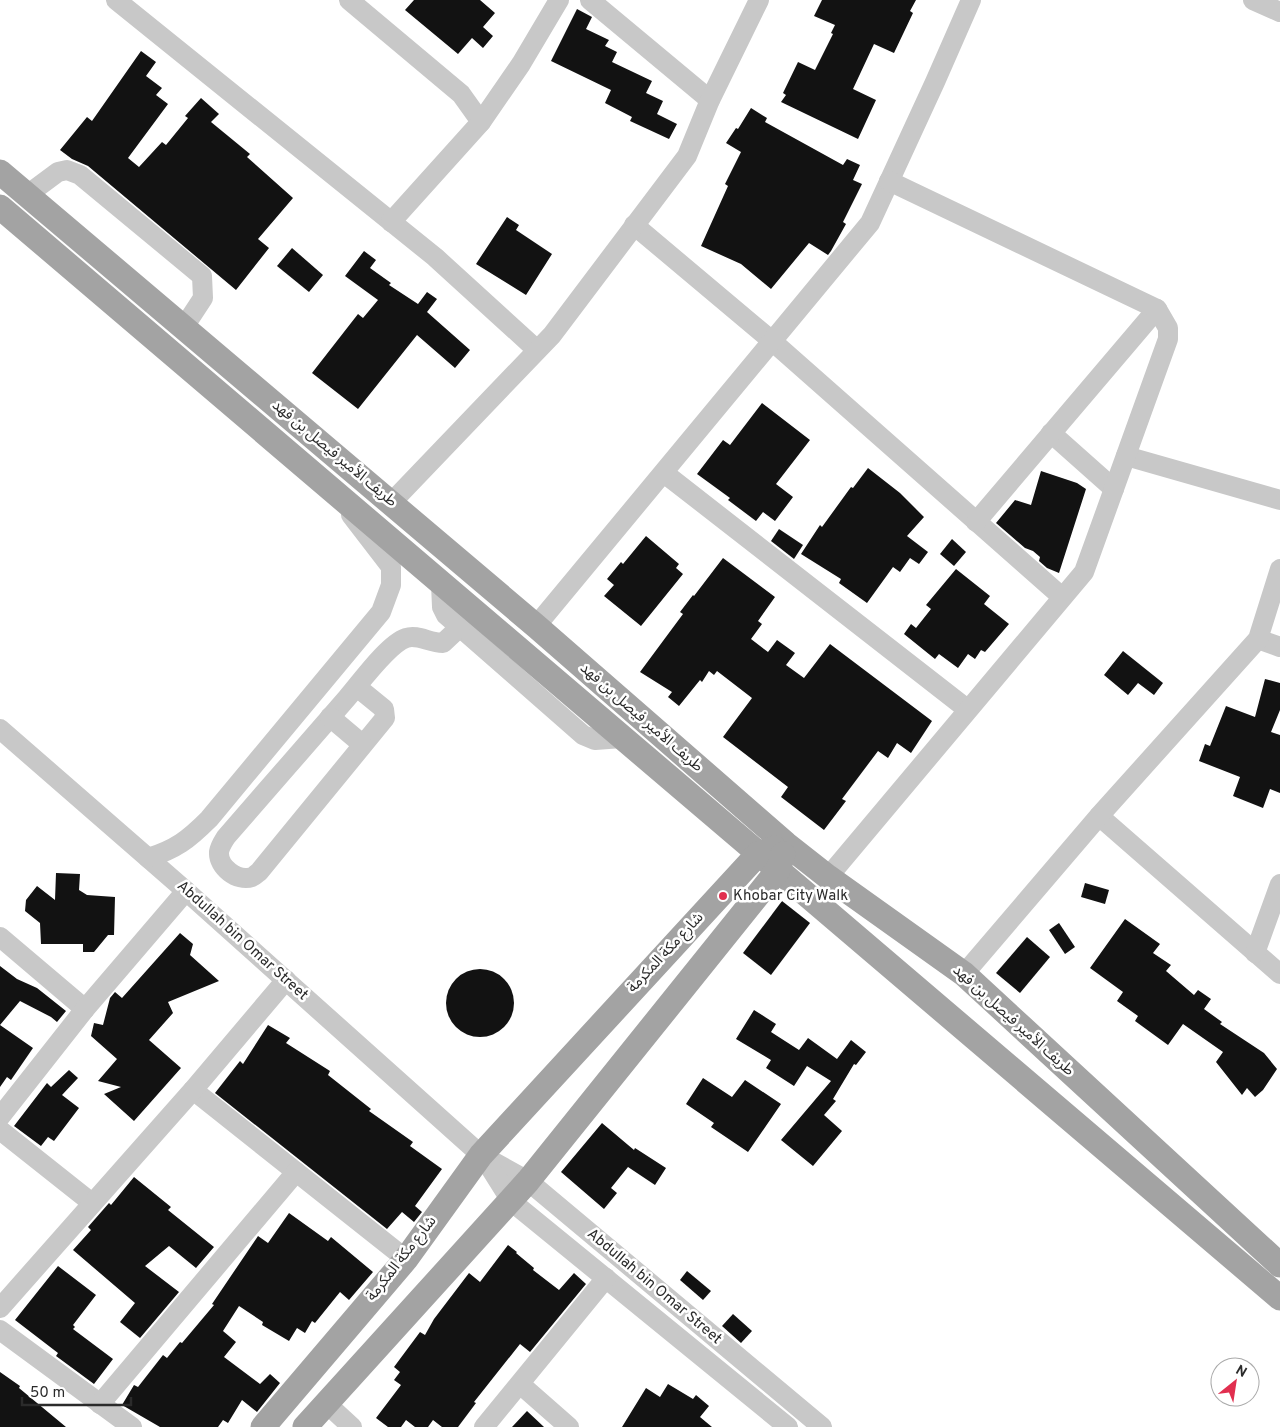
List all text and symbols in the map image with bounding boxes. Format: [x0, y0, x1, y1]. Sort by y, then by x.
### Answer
street label: طريف الأمير فيصل بن فهد [268, 396, 400, 512]
street label: طريف الأمير فيصل بن فهد [575, 659, 707, 777]
street label: Abdullah bin Omar Street [172, 877, 312, 1005]
place label: Khobar City Walk [733, 887, 848, 906]
marker: Khobar City Walk [717, 890, 729, 902]
street label: شارع مكة المكرمة [624, 909, 709, 998]
street label: طريف الأمير فيصل بن فهد [948, 961, 1078, 1081]
street label: شارع مكة المكرمة [363, 1212, 442, 1306]
street label: Abdullah bin Omar Street [583, 1225, 725, 1349]
north arrow [1210, 1357, 1260, 1407]
text: N [1232, 1362, 1249, 1382]
scale bar [22, 1374, 131, 1406]
text: 50 m [30, 1384, 65, 1403]

